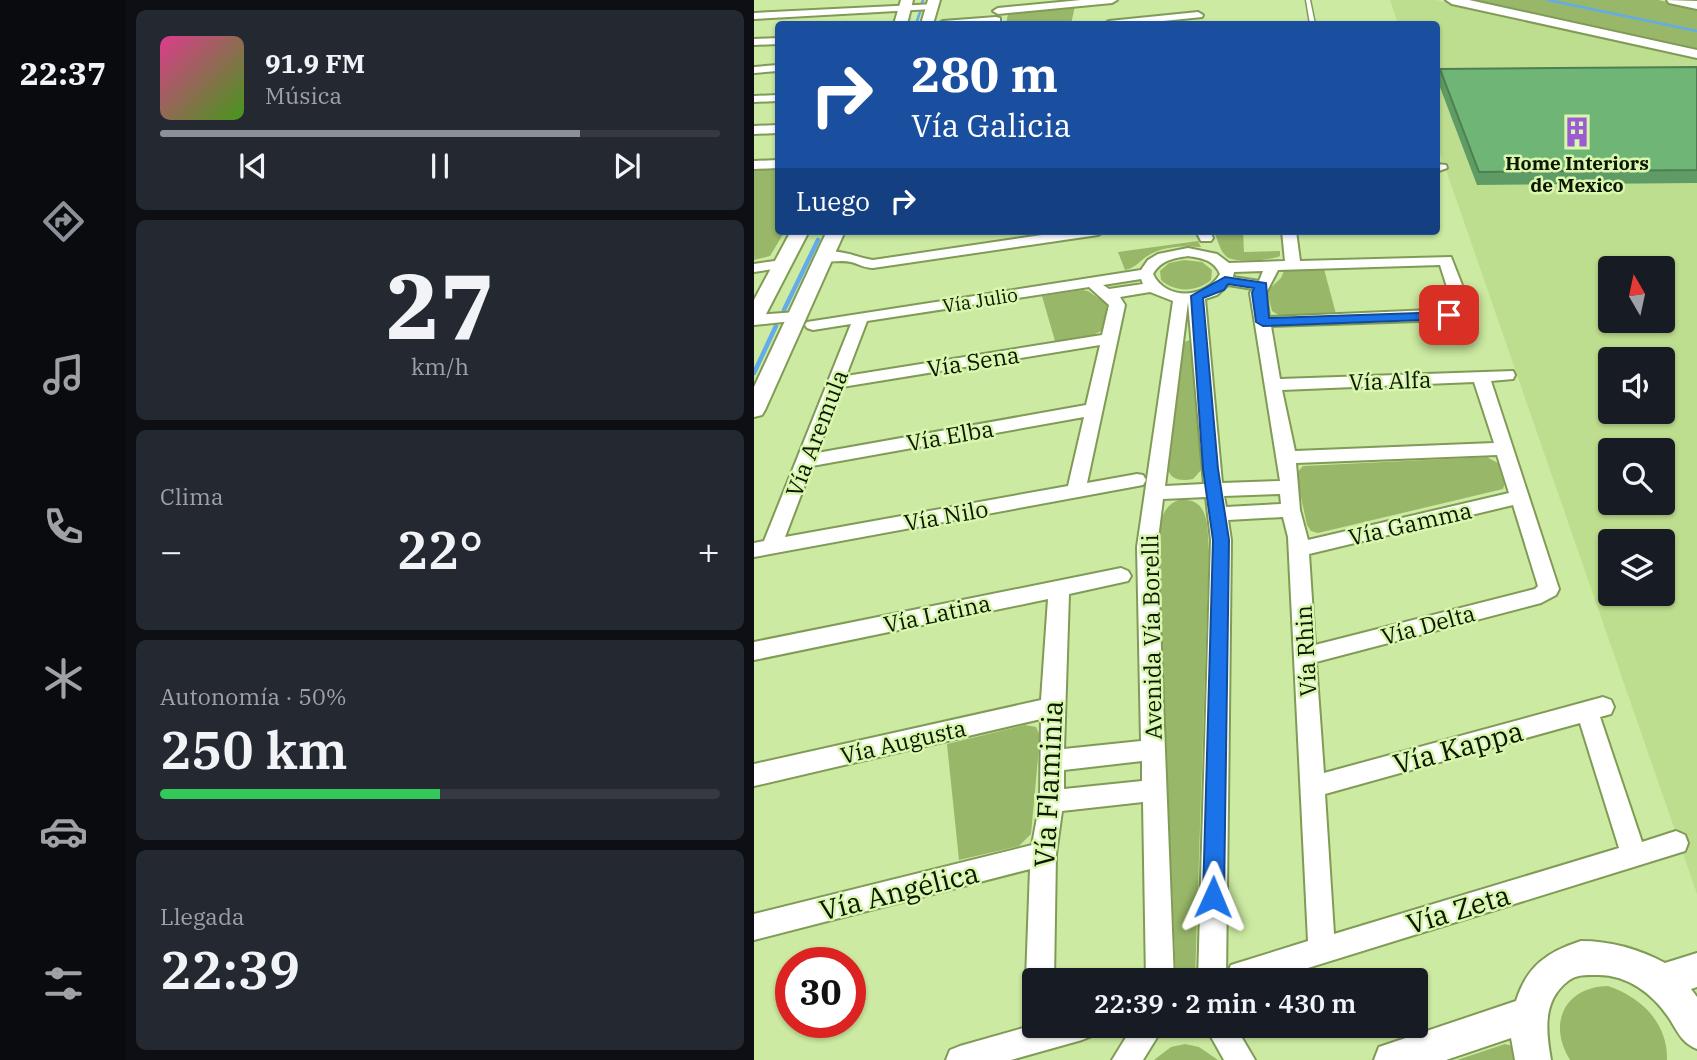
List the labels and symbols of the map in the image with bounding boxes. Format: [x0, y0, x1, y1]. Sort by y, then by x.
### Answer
building icon: Home Interiors de Mexico [1560, 115, 1594, 149]
place label: Home Interiors de Mexico [1505, 151, 1649, 197]
north arrow [1598, 256, 1674, 332]
street label: Vía Julio [941, 282, 1019, 318]
pin [1419, 285, 1479, 345]
street label: Vía Sena [925, 339, 1021, 383]
street label: Vía Alfa [1348, 364, 1432, 396]
street label: Vía Aremula [778, 365, 854, 501]
street label: Vía Elba [904, 413, 996, 457]
street label: Vía Nilo [902, 493, 990, 537]
street label: Vía Gamma [1345, 494, 1475, 552]
street label: Avenida Vía Borelli [1134, 534, 1168, 740]
street label: Vía Latina [881, 587, 993, 639]
street label: Vía Delta [1378, 597, 1478, 651]
street label: Vía Rhin [1288, 604, 1322, 698]
street label: Vía Flaminia [1025, 699, 1071, 869]
street label: Vía Augusta [837, 712, 969, 770]
street label: Vía Kappa [1389, 712, 1527, 782]
street label: Vía Angélica [816, 853, 982, 929]
position arrow [1176, 860, 1250, 934]
street label: Vía Zeta [1402, 876, 1514, 942]
speed limit sign: 30 [775, 947, 866, 1038]

